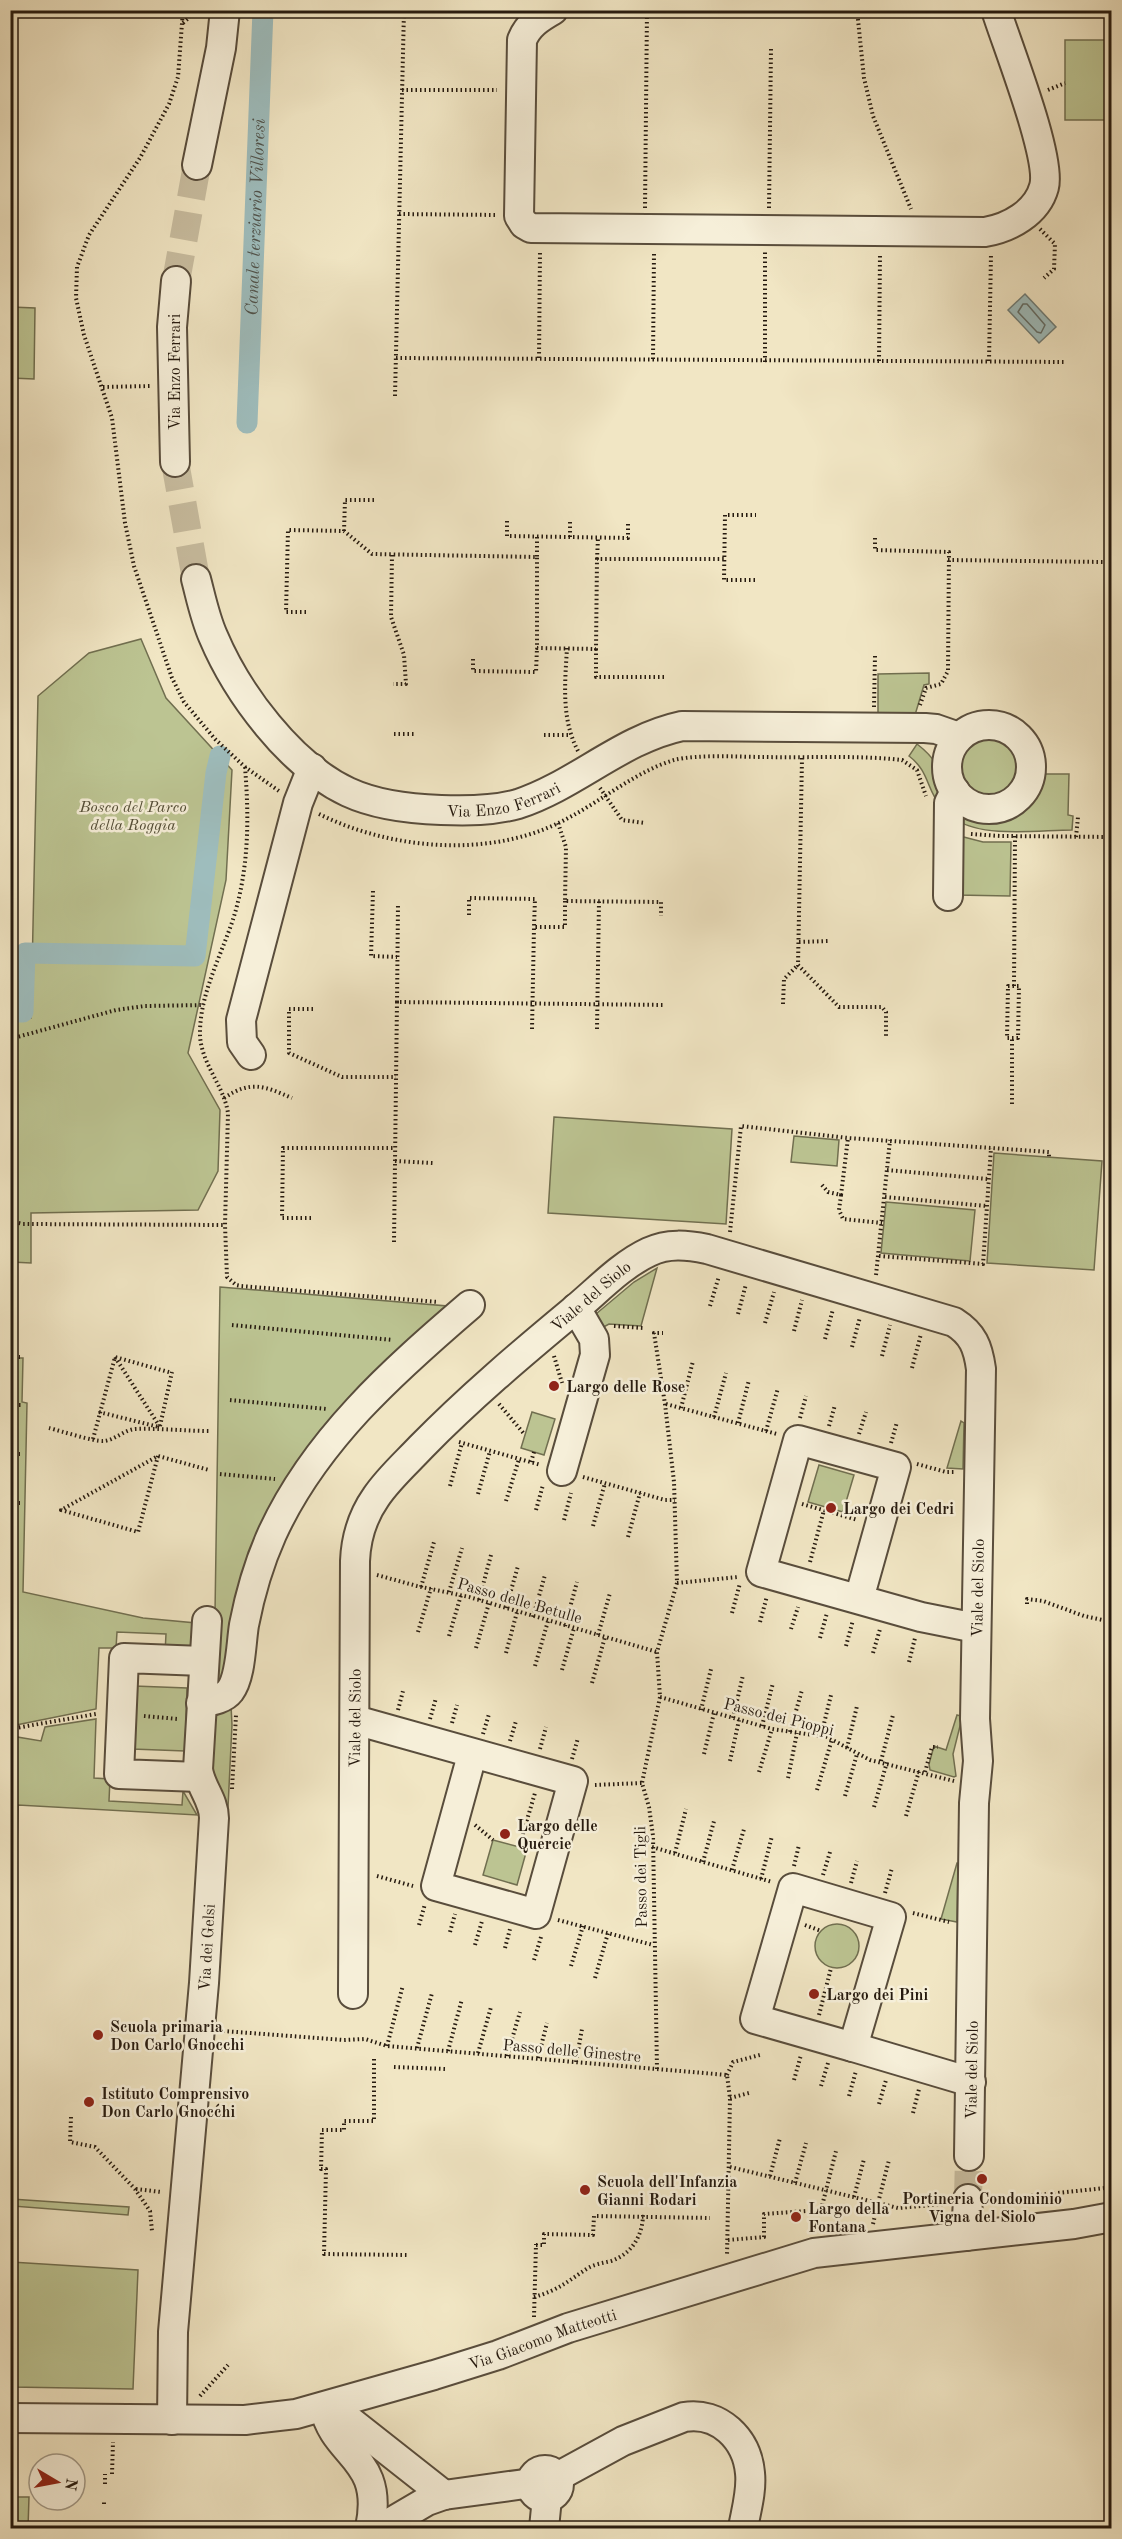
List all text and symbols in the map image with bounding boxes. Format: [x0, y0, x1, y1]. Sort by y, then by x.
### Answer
water label: Canale terziario Villoresi [243, 118, 269, 316]
street label: Via Enzo Ferrari [168, 314, 184, 430]
street label: Via Enzo Ferrari [446, 781, 563, 820]
park label: Bosco del Parco della Roggia [78, 800, 187, 834]
street label: Viale del Siolo [549, 1259, 635, 1335]
marker: Largo delle Rose [547, 1379, 561, 1393]
place label: Largo delle Rose [566, 1380, 685, 1396]
marker: Largo dei Cedri [824, 1501, 838, 1515]
place label: Largo dei Cedri [843, 1502, 954, 1518]
street label: Viale del Siolo [970, 1538, 988, 1638]
street label: Passo delle Betulle [455, 1576, 584, 1627]
street label: Viale del Siolo [348, 1668, 365, 1768]
street label: Passo dei Pioppi [722, 1697, 835, 1739]
place label: Largo delle Quercie [517, 1819, 598, 1853]
street label: Passo dei Tigli [633, 1826, 651, 1928]
marker: Largo delle Quercie [498, 1827, 512, 1841]
street label: Via dei Gelsi [197, 1903, 219, 1992]
marker: Largo dei Pini [807, 1987, 821, 2001]
place label: Largo dei Pini [826, 1988, 928, 2004]
place label: Scuola primaria Don Carlo Gnocchi [110, 2020, 245, 2054]
street label: Viale del Siolo [964, 2020, 982, 2120]
marker: Scuola primaria Don Carlo Gnocchi [91, 2028, 105, 2042]
street label: Passo delle Ginestre [502, 2038, 642, 2066]
place label: Istituto Comprensivo Don Carlo Gnocchi [101, 2087, 249, 2121]
marker: Istituto Comprensivo Don Carlo Gnocchi [82, 2095, 96, 2109]
marker: Portineria Condominio Vigna del Siolo [975, 2172, 989, 2186]
place label: Scuola dell'Infanzia Gianni Rodari [597, 2175, 737, 2209]
marker: Scuola dell'Infanzia Gianni Rodari [578, 2183, 592, 2197]
place label: Portineria Condominio Vigna del Siolo [902, 2192, 1062, 2226]
place label: Largo della Fontana [808, 2202, 889, 2236]
marker: Largo della Fontana [789, 2210, 803, 2224]
street label: Via Giacomo Matteotti [467, 2308, 619, 2374]
north arrow [27, 2452, 87, 2512]
text: N [61, 2477, 79, 2492]

